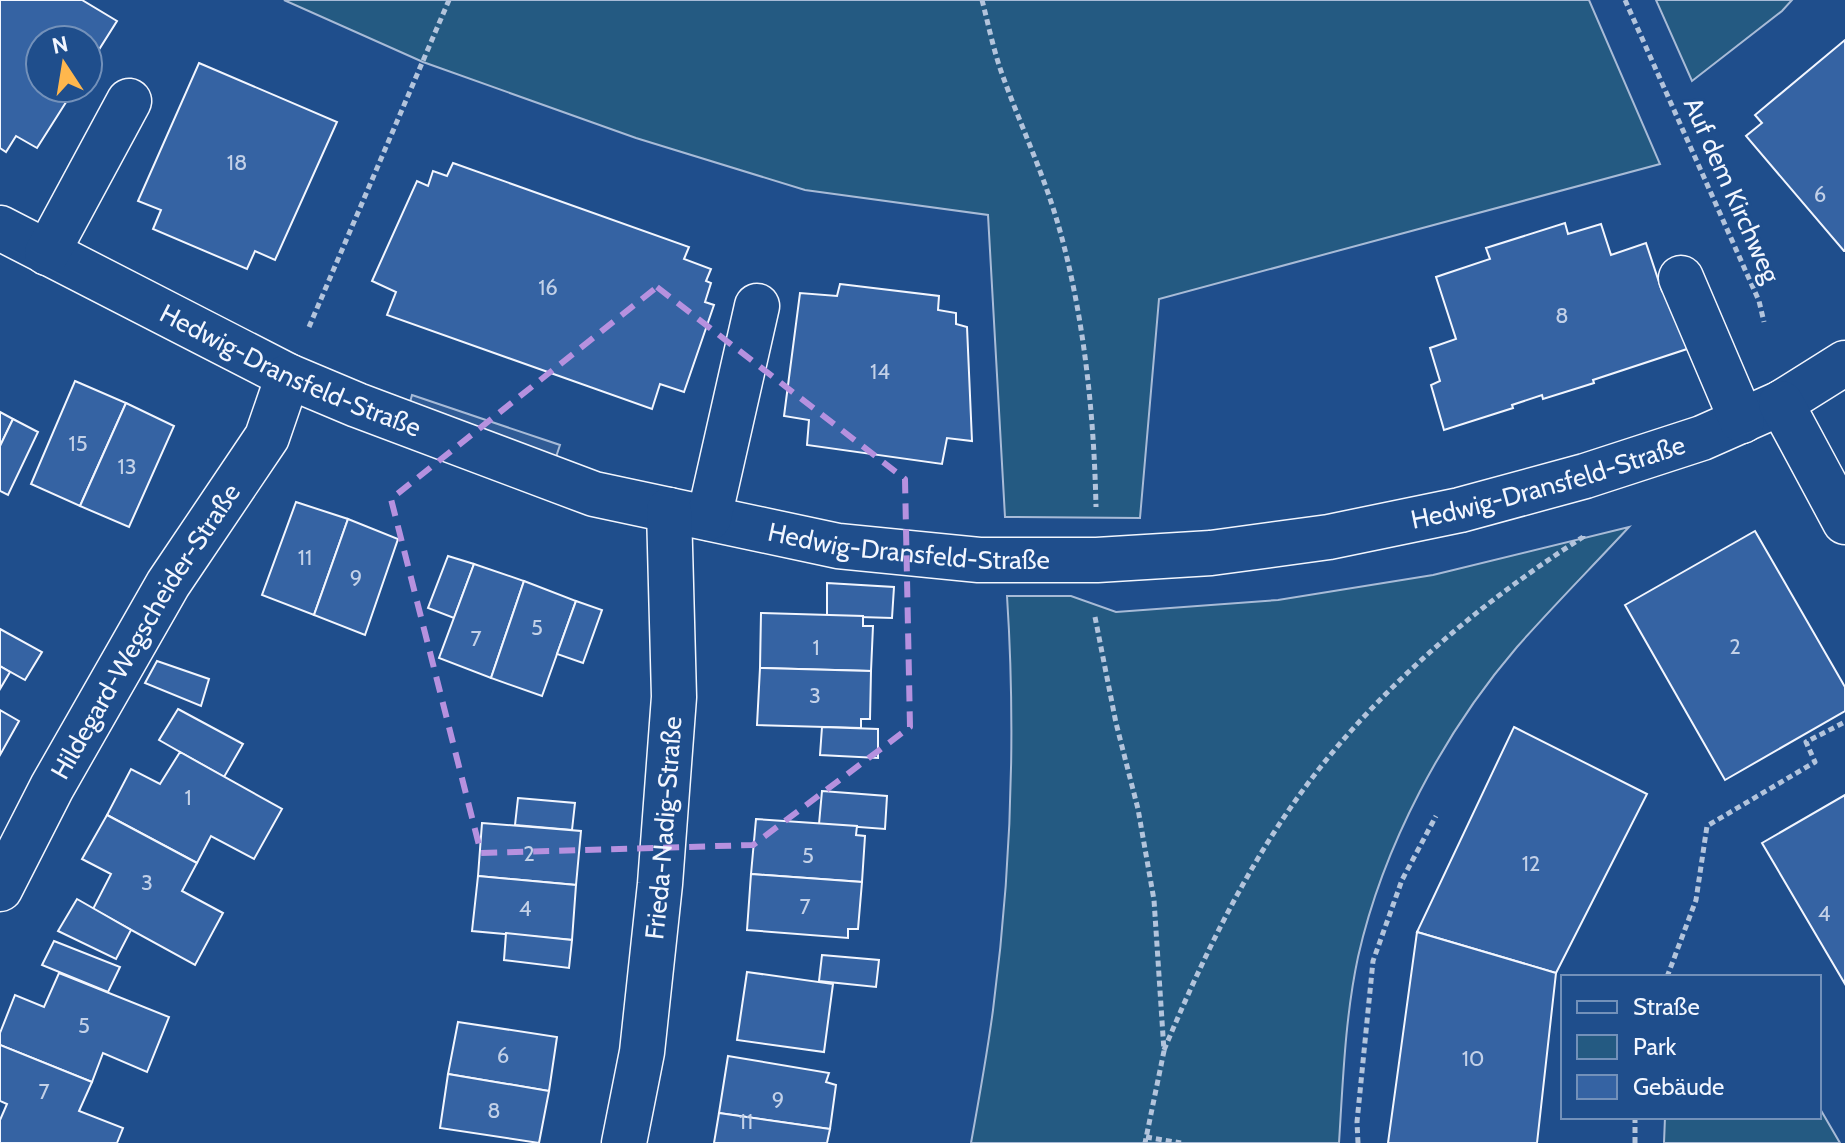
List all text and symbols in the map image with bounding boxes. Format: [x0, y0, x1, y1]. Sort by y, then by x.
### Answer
north arrow [24, 24, 104, 104]
text: N [50, 30, 70, 60]
street label: Auf dem Kirchweg [1677, 92, 1788, 289]
house number: 18 [227, 149, 247, 176]
house number: 6 [1814, 181, 1826, 208]
house number: 16 [538, 274, 558, 301]
street label: Hedwig-Dransfeld-Straße [155, 297, 426, 444]
house number: 8 [1555, 302, 1569, 329]
house number: 14 [870, 358, 890, 385]
street label: Hedwig-Dransfeld-Straße [1408, 429, 1689, 536]
house number: 15 [68, 430, 88, 457]
house number: 13 [117, 453, 137, 480]
street label: Hildegard-Wegscheider-Straße [44, 478, 247, 785]
street label: Hedwig-Dransfeld-Straße [765, 516, 1050, 576]
house number: 11 [298, 544, 312, 571]
house number: 9 [350, 564, 362, 591]
house number: 5 [531, 614, 543, 641]
house number: 7 [470, 625, 482, 652]
house number: 2 [1729, 633, 1741, 660]
house number: 1 [812, 634, 820, 661]
house number: 3 [809, 682, 821, 709]
street label: Frieda-Nadig-Straße [638, 715, 689, 941]
house number: 1 [184, 784, 192, 811]
house number: 2 [523, 840, 535, 867]
house number: 5 [802, 842, 814, 869]
house number: 12 [1522, 850, 1540, 877]
house number: 3 [141, 869, 153, 896]
house number: 7 [799, 893, 811, 920]
house number: 4 [519, 895, 532, 922]
house number: 4 [1818, 900, 1831, 927]
legend [1561, 975, 1821, 1119]
text: Straße [1633, 992, 1700, 1021]
house number: 5 [78, 1012, 90, 1039]
text: Park [1633, 1032, 1676, 1061]
house number: 6 [497, 1042, 509, 1069]
house number: 10 [1462, 1045, 1484, 1072]
text: Gebäude [1633, 1072, 1724, 1101]
house number: 7 [38, 1078, 50, 1105]
house number: 9 [772, 1086, 784, 1113]
house number: 8 [487, 1097, 501, 1124]
house number: 11 [739, 1108, 753, 1135]

